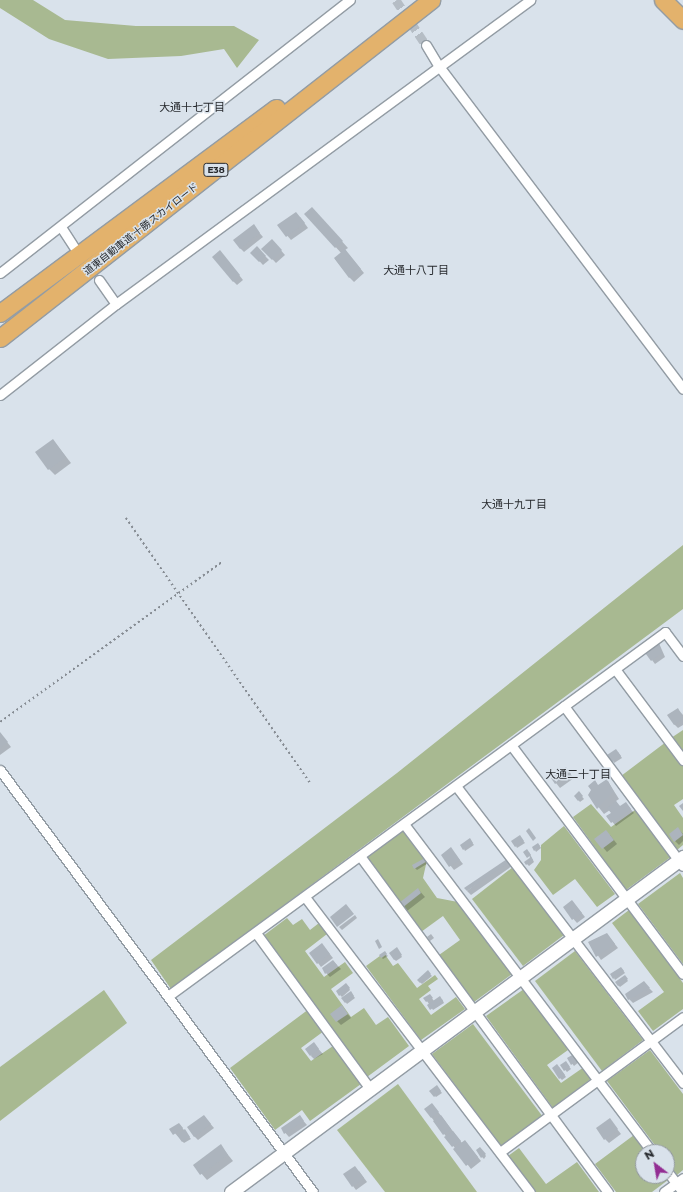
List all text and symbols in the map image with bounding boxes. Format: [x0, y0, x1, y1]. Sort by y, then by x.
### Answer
district label: 大通十七丁目 [159, 100, 225, 114]
road number: E38 [203, 163, 229, 177]
street label: 道東自動車道;十勝スカイロード [81, 181, 201, 277]
district label: 大通十八丁目 [383, 263, 449, 277]
district label: 大通十九丁目 [481, 497, 547, 511]
district label: 大通二十丁目 [545, 767, 611, 781]
north arrow [635, 1144, 675, 1184]
text: N [642, 1146, 657, 1163]

